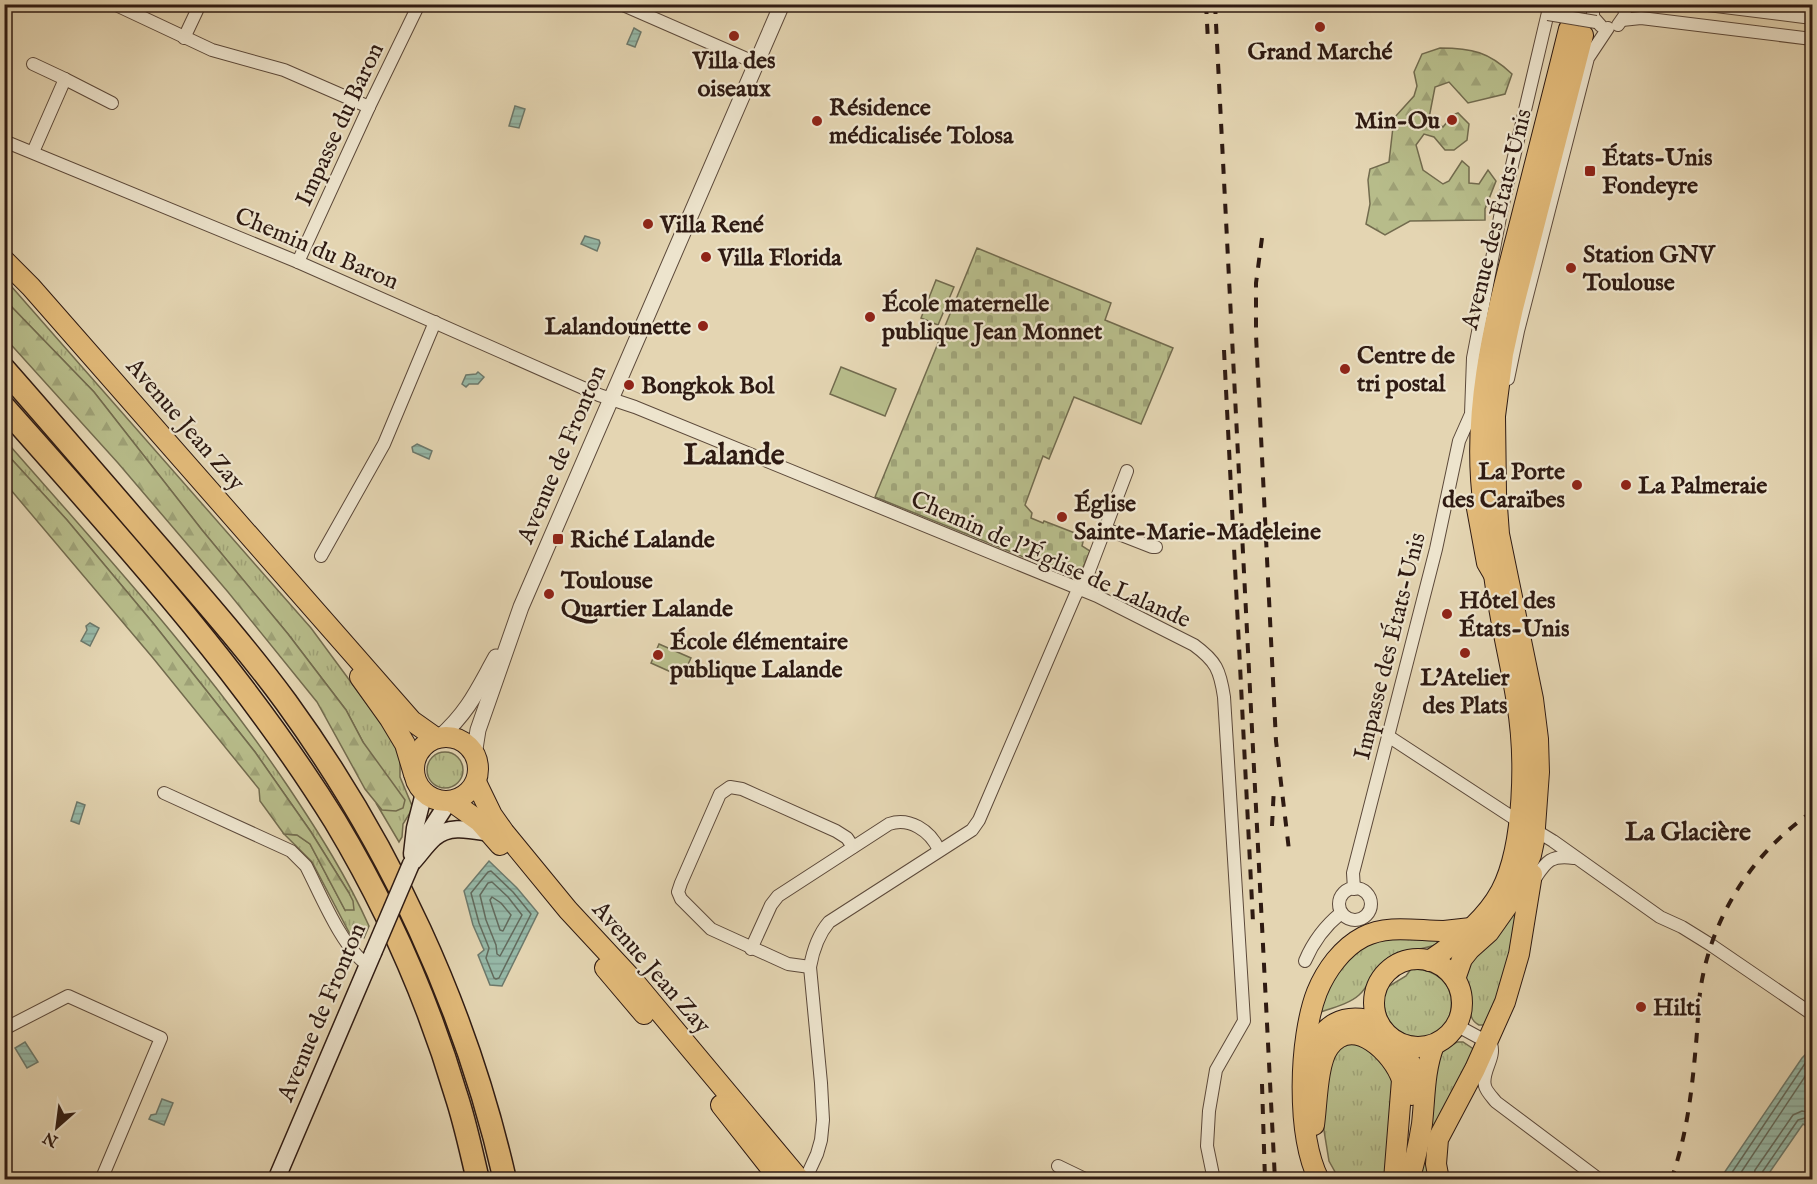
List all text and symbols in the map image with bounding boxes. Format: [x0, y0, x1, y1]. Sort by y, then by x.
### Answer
marker: Grand Marché [1313, 20, 1327, 34]
marker: Villa des oiseaux [727, 29, 741, 43]
place label: Grand Marché [1248, 37, 1392, 68]
street label: Impasse du Baron [289, 38, 392, 211]
place label: Villa des oiseaux [691, 46, 776, 105]
place label: Résidence médicalisée Tolosa [829, 93, 1014, 152]
place label: Min-Ou [1355, 106, 1441, 137]
street label: Avenue des États-Unis [1455, 106, 1540, 334]
marker: Min-Ou [1445, 113, 1459, 127]
marker: Résidence médicalisée Tolosa [810, 114, 824, 128]
place label: États-Unis Fondeyre [1602, 143, 1713, 202]
marker: États-Unis Fondeyre [1583, 164, 1597, 178]
street label: Chemin du Baron [230, 201, 403, 298]
place label: Villa René [659, 210, 764, 241]
marker: Villa René [641, 217, 655, 231]
place label: Station GNV Toulouse [1582, 240, 1716, 299]
place label: Villa Florida [717, 243, 842, 274]
marker: Villa Florida [699, 250, 713, 264]
marker: Station GNV Toulouse [1564, 261, 1578, 275]
place label: École maternelle publique Jean Monnet [881, 289, 1103, 348]
marker: École maternelle publique Jean Monnet [863, 310, 877, 324]
place label: Lalandounette [544, 312, 691, 343]
marker: Lalandounette [696, 319, 710, 333]
place label: Centre de tri postal [1357, 341, 1455, 400]
street label: Avenue Jean Zay [118, 351, 251, 498]
street label: Avenue de Fronton [510, 361, 614, 549]
marker: Centre de tri postal [1338, 362, 1352, 376]
place label: Bongkok Bol [641, 371, 775, 402]
marker: Bongkok Bol [622, 378, 636, 392]
district label: Lalande [683, 437, 785, 475]
place label: La Porte des Caraïbes [1442, 457, 1566, 516]
place label: La Palmeraie [1638, 471, 1767, 502]
marker: La Porte des Caraïbes [1570, 478, 1584, 492]
marker: La Palmeraie [1619, 478, 1633, 492]
street label: Chemin de l'Église de Lalande [905, 485, 1195, 636]
place label: Église Sainte-Marie-Madeleine [1074, 489, 1321, 548]
marker: Église Sainte-Marie-Madeleine [1055, 510, 1069, 524]
place label: Riché Lalande [570, 525, 715, 556]
street label: Impasse des États-Unis [1347, 529, 1434, 763]
marker: Riché Lalande [551, 532, 565, 546]
place label: Toulouse Quartier Lalande [560, 566, 733, 625]
place label: Hôtel des États-Unis [1459, 586, 1570, 645]
marker: Toulouse Quartier Lalande [542, 587, 556, 601]
marker: Hôtel des États-Unis [1440, 607, 1454, 621]
place label: École élémentaire publique Lalande [669, 627, 848, 686]
marker: L'Atelier des Plats [1458, 646, 1472, 660]
marker: École élémentaire publique Lalande [651, 648, 665, 662]
place label: L'Atelier des Plats [1420, 663, 1510, 722]
district label: La Glacière [1625, 816, 1751, 849]
street label: Avenue Jean Zay [584, 894, 717, 1041]
street label: Avenue de Fronton [270, 919, 374, 1107]
place label: Hilti [1653, 993, 1702, 1024]
marker: Hilti [1634, 1000, 1648, 1014]
north arrow [27, 1097, 87, 1157]
text: N [40, 1126, 63, 1151]

